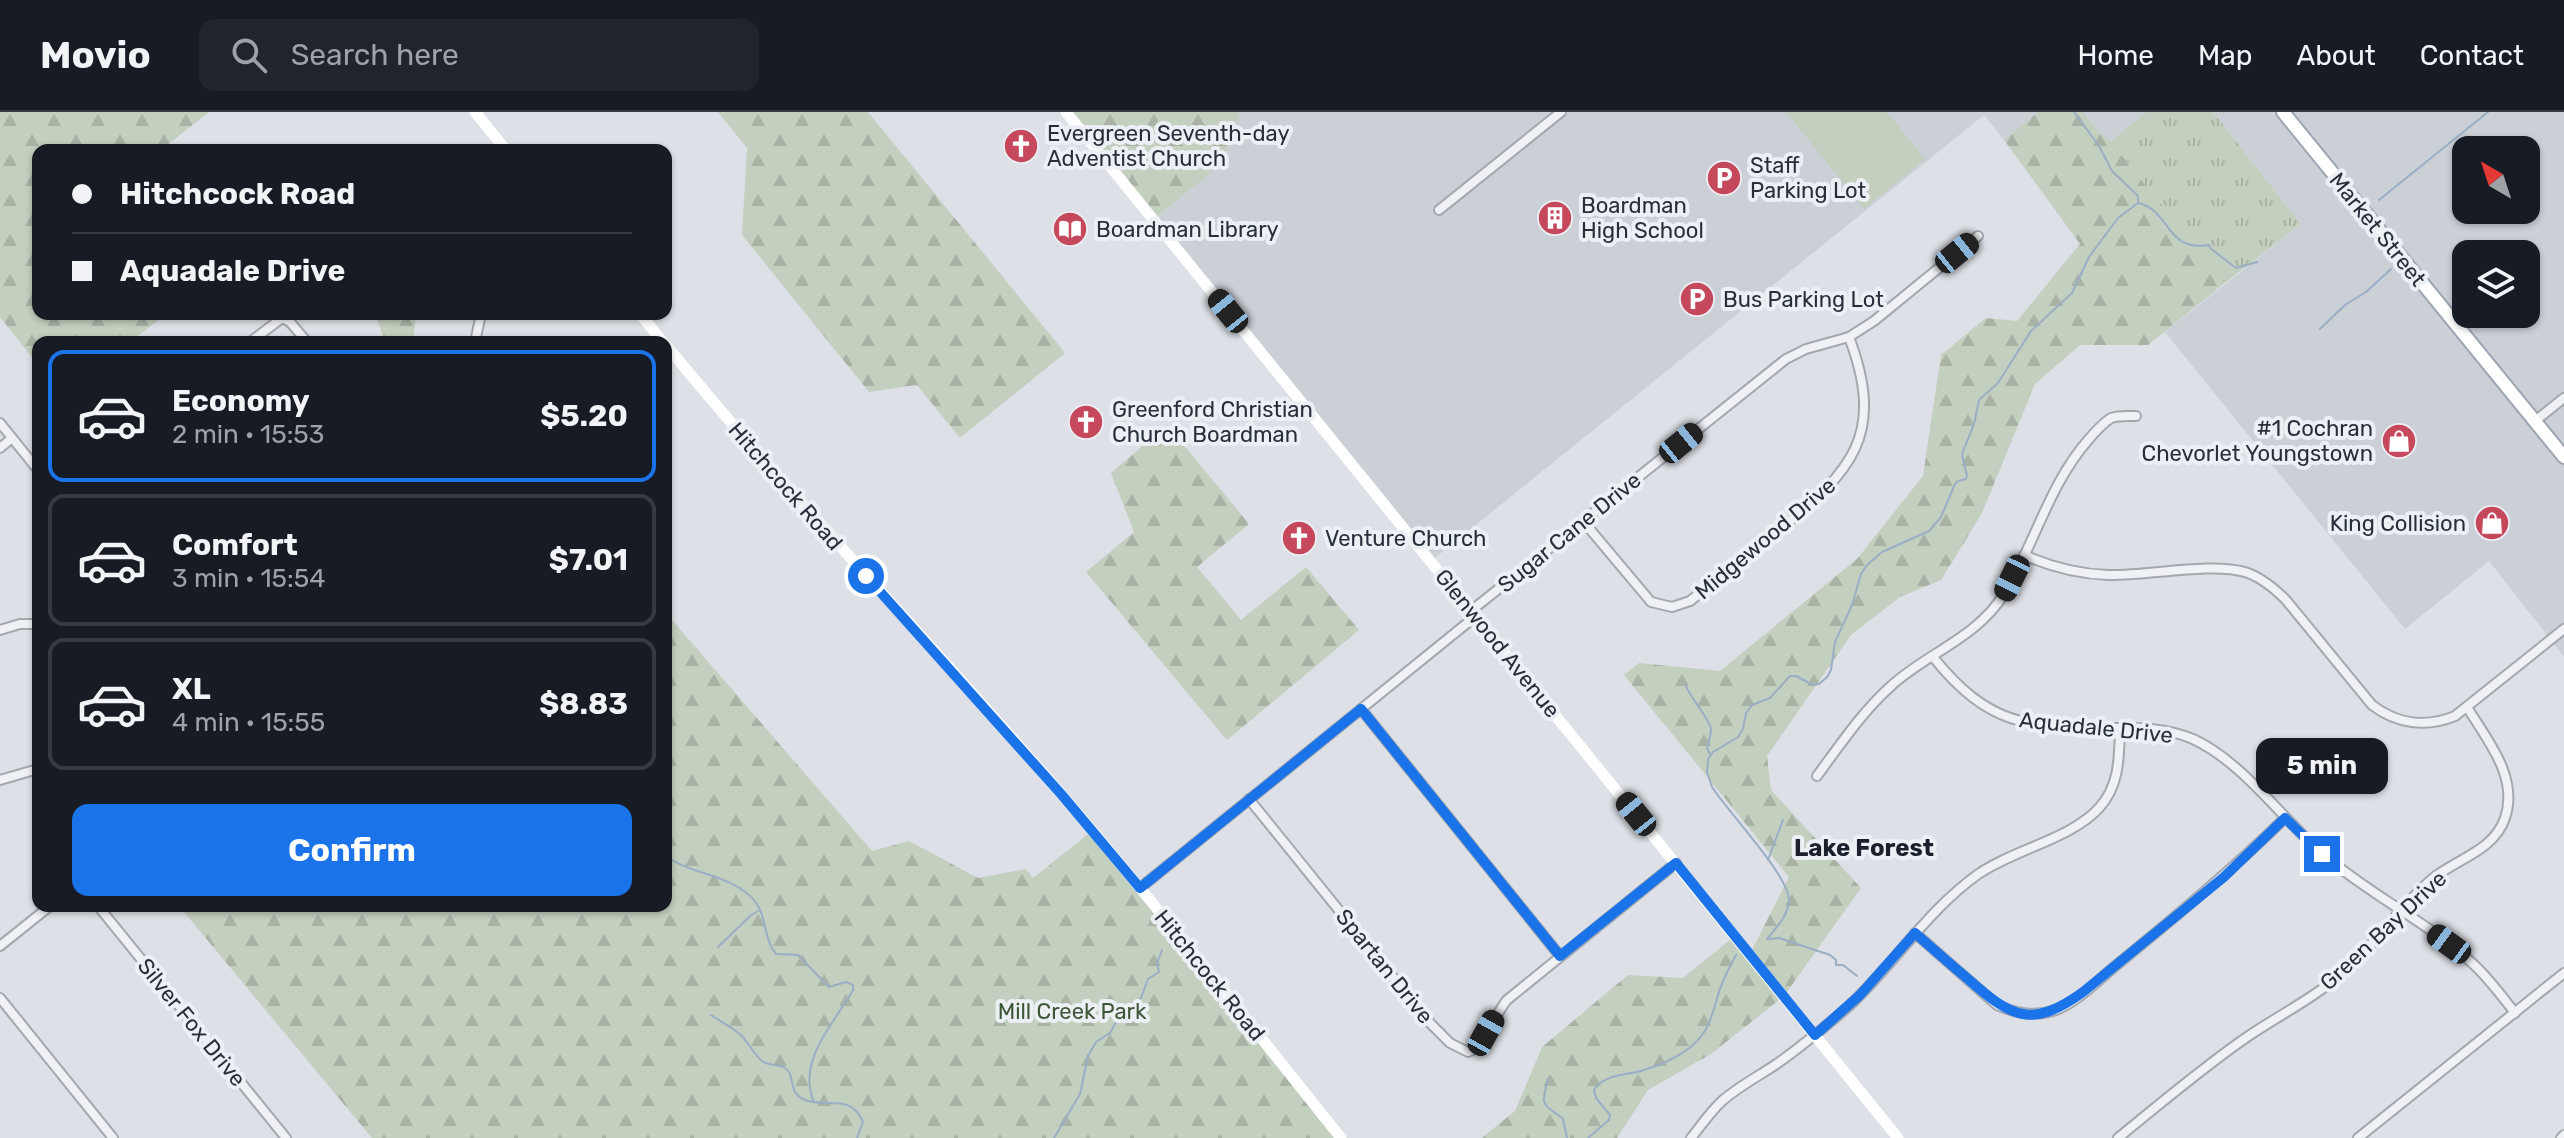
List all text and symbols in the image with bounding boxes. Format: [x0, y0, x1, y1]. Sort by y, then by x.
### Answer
search box [199, 19, 759, 91]
text: Movio [40, 32, 151, 78]
icon: search [227, 33, 271, 77]
text: Search here [291, 37, 459, 73]
text: Home [2077, 39, 2154, 72]
text: Map [2198, 39, 2252, 72]
text: About [2296, 39, 2376, 72]
text: Contact [2420, 39, 2524, 72]
place label: Evergreen Seventh-day Adventist Church [1047, 120, 1290, 172]
church icon: Evergreen Seventh-day Adventist Church [1002, 127, 1040, 165]
north arrow [2452, 136, 2540, 224]
map controls [2452, 136, 2540, 328]
place label: Staff Parking Lot [1750, 152, 1867, 204]
parking icon: Staff Parking Lot [1705, 159, 1743, 197]
street label: Market Street [2323, 167, 2432, 292]
text: Hitchcock Road [120, 176, 355, 212]
place label: Boardman High School [1581, 192, 1704, 244]
building icon: Boardman High School [1536, 199, 1574, 237]
library icon: Boardman Library [1051, 210, 1089, 248]
place label: Boardman Library [1096, 216, 1279, 243]
car [1931, 229, 1983, 277]
button: layers [2452, 240, 2540, 328]
text: Aquadale Drive [120, 253, 345, 289]
parking icon: Bus Parking Lot [1678, 280, 1716, 318]
car [1204, 285, 1252, 337]
place label: Bus Parking Lot [1723, 286, 1884, 313]
icon: car [76, 380, 148, 452]
text: Economy [172, 383, 310, 419]
place label: Greenford Christian Church Boardman [1112, 396, 1313, 448]
text: $5.20 [540, 398, 628, 434]
church icon: Greenford Christian Church Boardman [1067, 403, 1105, 441]
place label: #1 Cochran Chevorlet Youngstown [2141, 415, 2373, 467]
street label: Hitchcock Road [723, 417, 849, 556]
text: 2 min · 15:53 [172, 419, 324, 450]
car [1655, 419, 1707, 467]
shop icon: #1 Cochran Chevorlet Youngstown [2380, 422, 2418, 460]
street label: Sugar Cane Drive [1492, 466, 1646, 598]
street label: Midgewood Drive [1690, 472, 1841, 605]
shop icon: King Collision [2473, 504, 2511, 542]
place label: King Collision [2330, 510, 2466, 537]
church icon: Venture Church [1280, 519, 1318, 557]
icon: car [76, 524, 148, 596]
place label: Venture Church [1325, 525, 1486, 552]
text: Comfort [172, 527, 298, 563]
text: $7.01 [549, 542, 628, 578]
car [1991, 551, 2033, 605]
route start [848, 558, 884, 594]
text: 3 min · 15:54 [172, 563, 325, 594]
street label: Glenwood Avenue [1429, 564, 1566, 723]
icon: car [76, 668, 148, 740]
text: XL [172, 671, 211, 707]
text: $8.83 [539, 686, 628, 722]
street label: Aquadale Drive [2018, 706, 2174, 749]
text: 4 min · 15:55 [172, 707, 325, 738]
callout: 5 min [2256, 738, 2388, 794]
text: 5 min [2287, 750, 2357, 781]
car [1612, 788, 1660, 840]
button: Confirm [72, 804, 632, 896]
district label: Lake Forest [1794, 834, 1934, 862]
route end [2304, 836, 2340, 872]
street label: Green Bay Drive [2315, 865, 2452, 996]
street label: Hitchcock Road [1149, 904, 1271, 1046]
street label: Spartan Drive [1330, 904, 1439, 1029]
car [2423, 920, 2475, 968]
street label: Silver Fox Drive [132, 953, 251, 1092]
park label: Mill Creek Park [998, 998, 1147, 1025]
car [1464, 1006, 1508, 1060]

